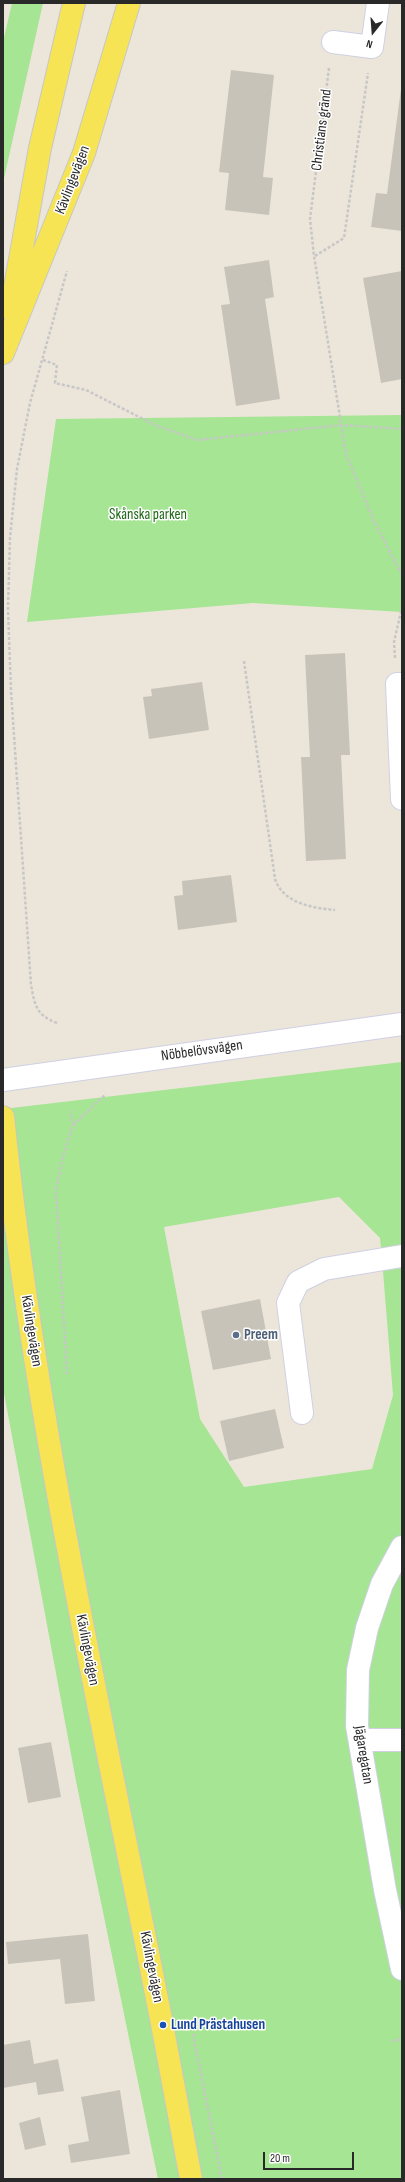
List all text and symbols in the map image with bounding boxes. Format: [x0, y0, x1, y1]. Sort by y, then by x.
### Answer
north arrow [353, 12, 393, 52]
text: N [365, 37, 374, 51]
street label: Christians gränd [308, 88, 336, 172]
street label: Kävlingevägen [52, 143, 94, 217]
park label: Skånska parken [109, 506, 187, 524]
street label: Nöbbelövsvägen [160, 1036, 244, 1066]
street label: Kävlingevägen [16, 1294, 46, 1368]
place label: Preem [244, 1326, 278, 1344]
marker: Preem [231, 1330, 241, 1340]
street label: Kävlingevägen [71, 1613, 103, 1687]
street label: Jägaregatan [350, 1725, 376, 1785]
street label: Kävlingevägen [135, 1930, 167, 2004]
place label: Lund Prästahusen [171, 2016, 265, 2034]
marker: Lund Prästahusen [158, 2020, 168, 2030]
scale bar [265, 2144, 356, 2170]
text: 20 m [270, 2151, 290, 2166]

